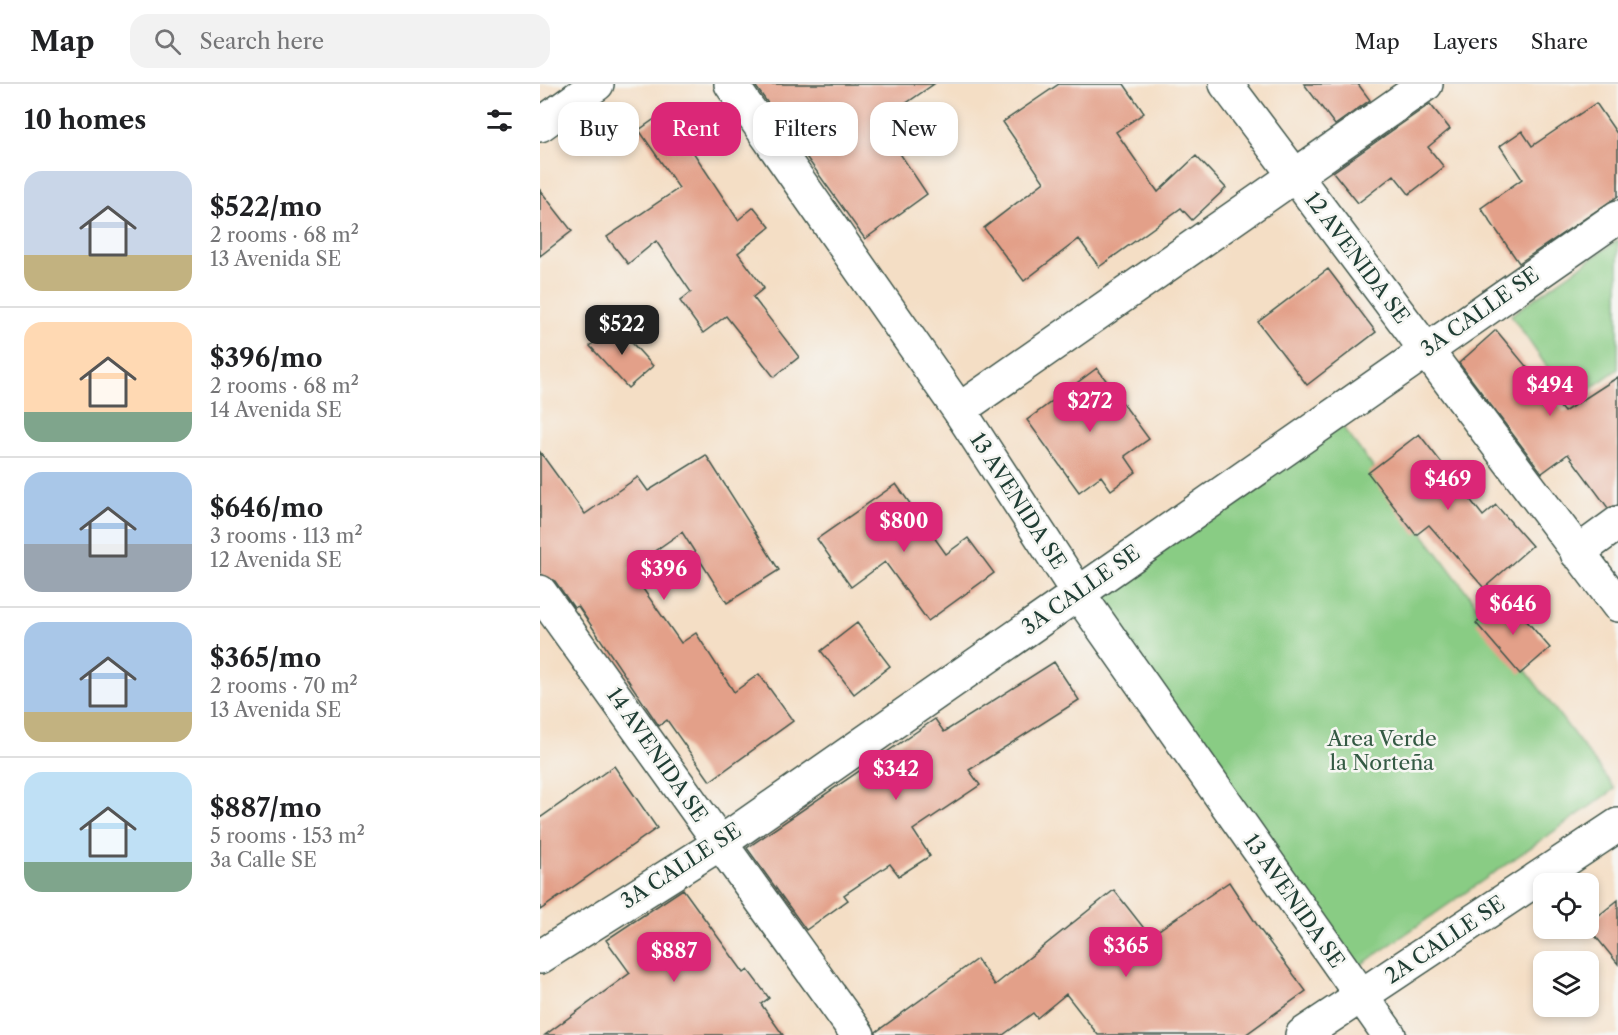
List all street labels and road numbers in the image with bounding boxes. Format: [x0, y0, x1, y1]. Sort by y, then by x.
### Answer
street label: 12 AVENIDA SE [1300, 187, 1415, 328]
street label: 3A CALLE SE [1416, 262, 1544, 362]
street label: 13 AVENIDA SE [965, 428, 1072, 574]
street label: 3A CALLE SE [1017, 540, 1145, 640]
street label: 14 AVENIDA SE [602, 683, 713, 827]
street label: 3A CALLE SE [616, 817, 746, 914]
street label: 13 AVENIDA SE [1239, 829, 1350, 972]
street label: 2A CALLE SE [1380, 890, 1509, 989]

